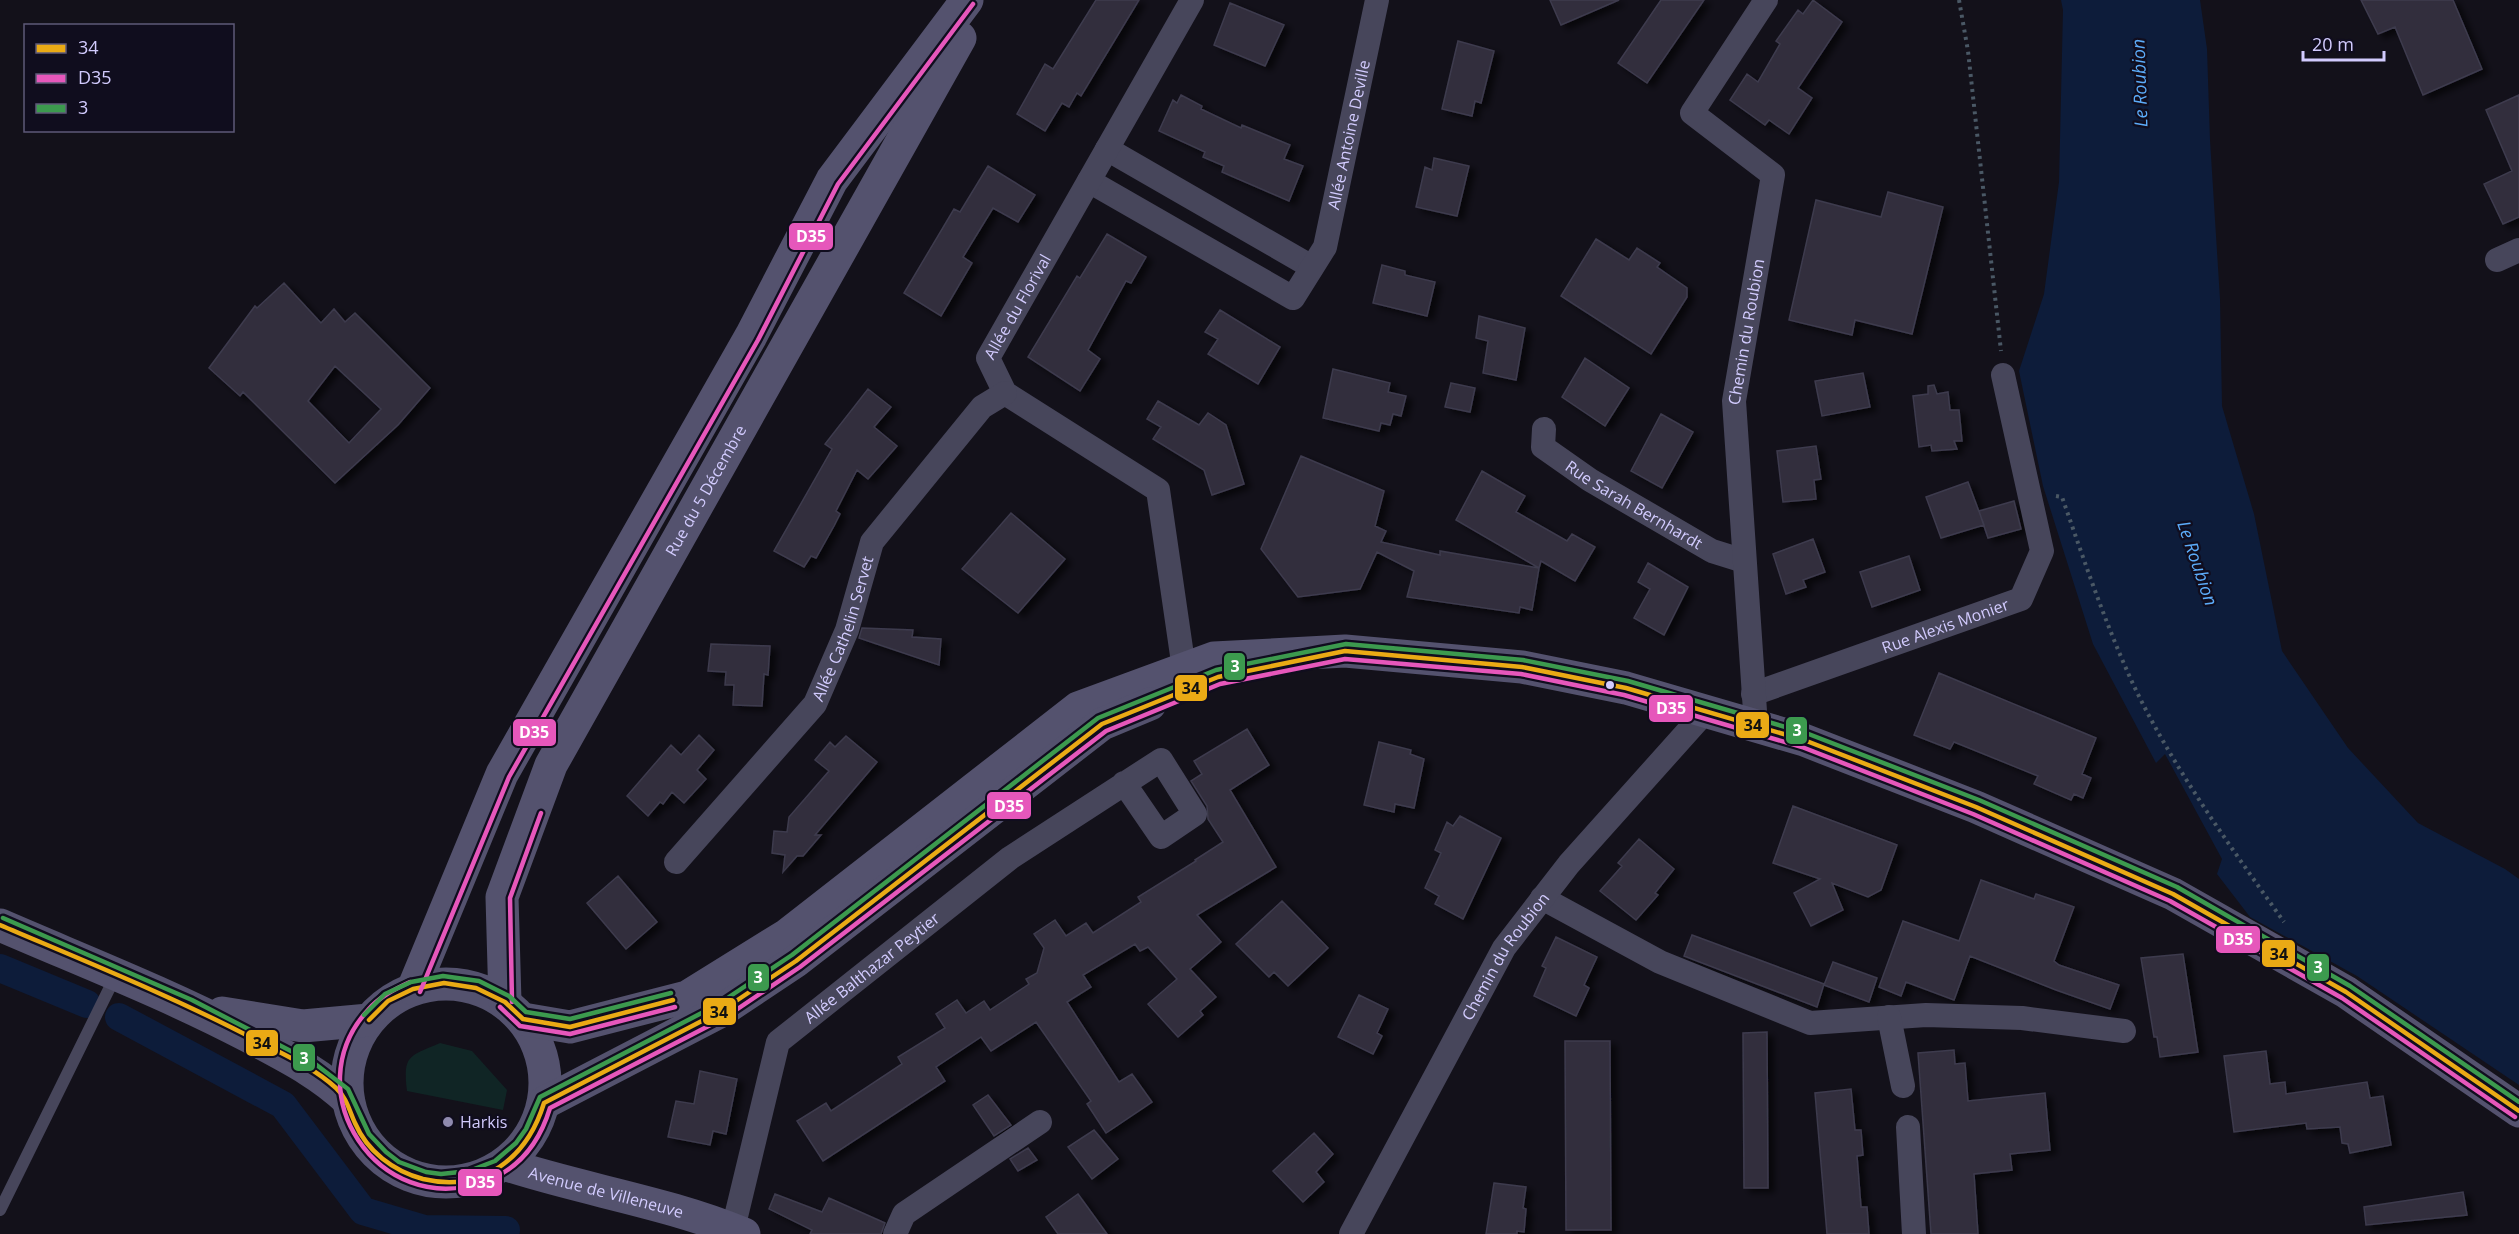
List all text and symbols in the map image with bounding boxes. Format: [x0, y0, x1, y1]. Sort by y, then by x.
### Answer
legend [24, 24, 234, 132]
scale bar [2303, 24, 2384, 62]
text: 20 m [2312, 32, 2354, 56]
text: 34 [78, 35, 99, 59]
water label: Le Roubion [2125, 38, 2153, 128]
street label: Allée Antoine Deville [1322, 58, 1375, 212]
text: D35 [78, 65, 112, 89]
text: 3 [78, 95, 88, 119]
line badge: D35 [788, 222, 834, 251]
text: D35 [796, 225, 826, 247]
street label: Allée du Florival [979, 250, 1056, 363]
street label: Chemin du Roubion [1723, 257, 1769, 407]
street label: Rue du 5 Décembre [660, 421, 751, 560]
street label: Rue Sarah Bernhardt [1561, 455, 1707, 554]
water label: Le Roubion [2172, 517, 2224, 609]
street label: Allée Cathelin Servet [807, 553, 879, 705]
street label: Rue Alexis Monier [1879, 593, 2012, 659]
line badge: 3 [1223, 652, 1246, 681]
text: 3 [1230, 655, 1240, 677]
line badge: 34 [1174, 674, 1208, 702]
text: 34 [1182, 677, 1200, 699]
unlabelled marker [1604, 679, 1616, 691]
line badge: D35 [1648, 694, 1694, 723]
text: D35 [1656, 697, 1686, 719]
line badge: 34 [1735, 711, 1770, 739]
text: 34 [1744, 714, 1762, 736]
line badge: 3 [1785, 716, 1808, 745]
line badge: D35 [512, 718, 557, 747]
text: 3 [1792, 719, 1802, 741]
text: D35 [519, 721, 549, 743]
line badge: D35 [986, 791, 1032, 820]
text: D35 [994, 795, 1024, 817]
street label: Chemin du Roubion [1456, 888, 1554, 1024]
street label: Allée Balthazar Peytier [799, 907, 944, 1028]
line badge: D35 [2215, 925, 2261, 954]
text: D35 [2223, 928, 2253, 950]
line badge: 34 [2261, 939, 2296, 968]
text: 34 [2270, 943, 2288, 965]
line badge: 3 [2306, 953, 2330, 982]
text: 3 [2313, 956, 2323, 978]
line badge: 3 [747, 963, 770, 992]
text: 3 [753, 966, 763, 988]
line badge: 34 [702, 997, 737, 1026]
text: 34 [710, 1001, 728, 1023]
line badge: 34 [245, 1029, 279, 1057]
text: 34 [253, 1032, 271, 1054]
line badge: 3 [292, 1043, 316, 1072]
text: 3 [299, 1047, 309, 1069]
place label: Harkis [460, 1111, 507, 1133]
marker: Harkis [441, 1115, 455, 1129]
street label: Avenue de Villeneuve [526, 1161, 686, 1223]
line badge: D35 [457, 1168, 503, 1197]
text: D35 [465, 1171, 495, 1193]

